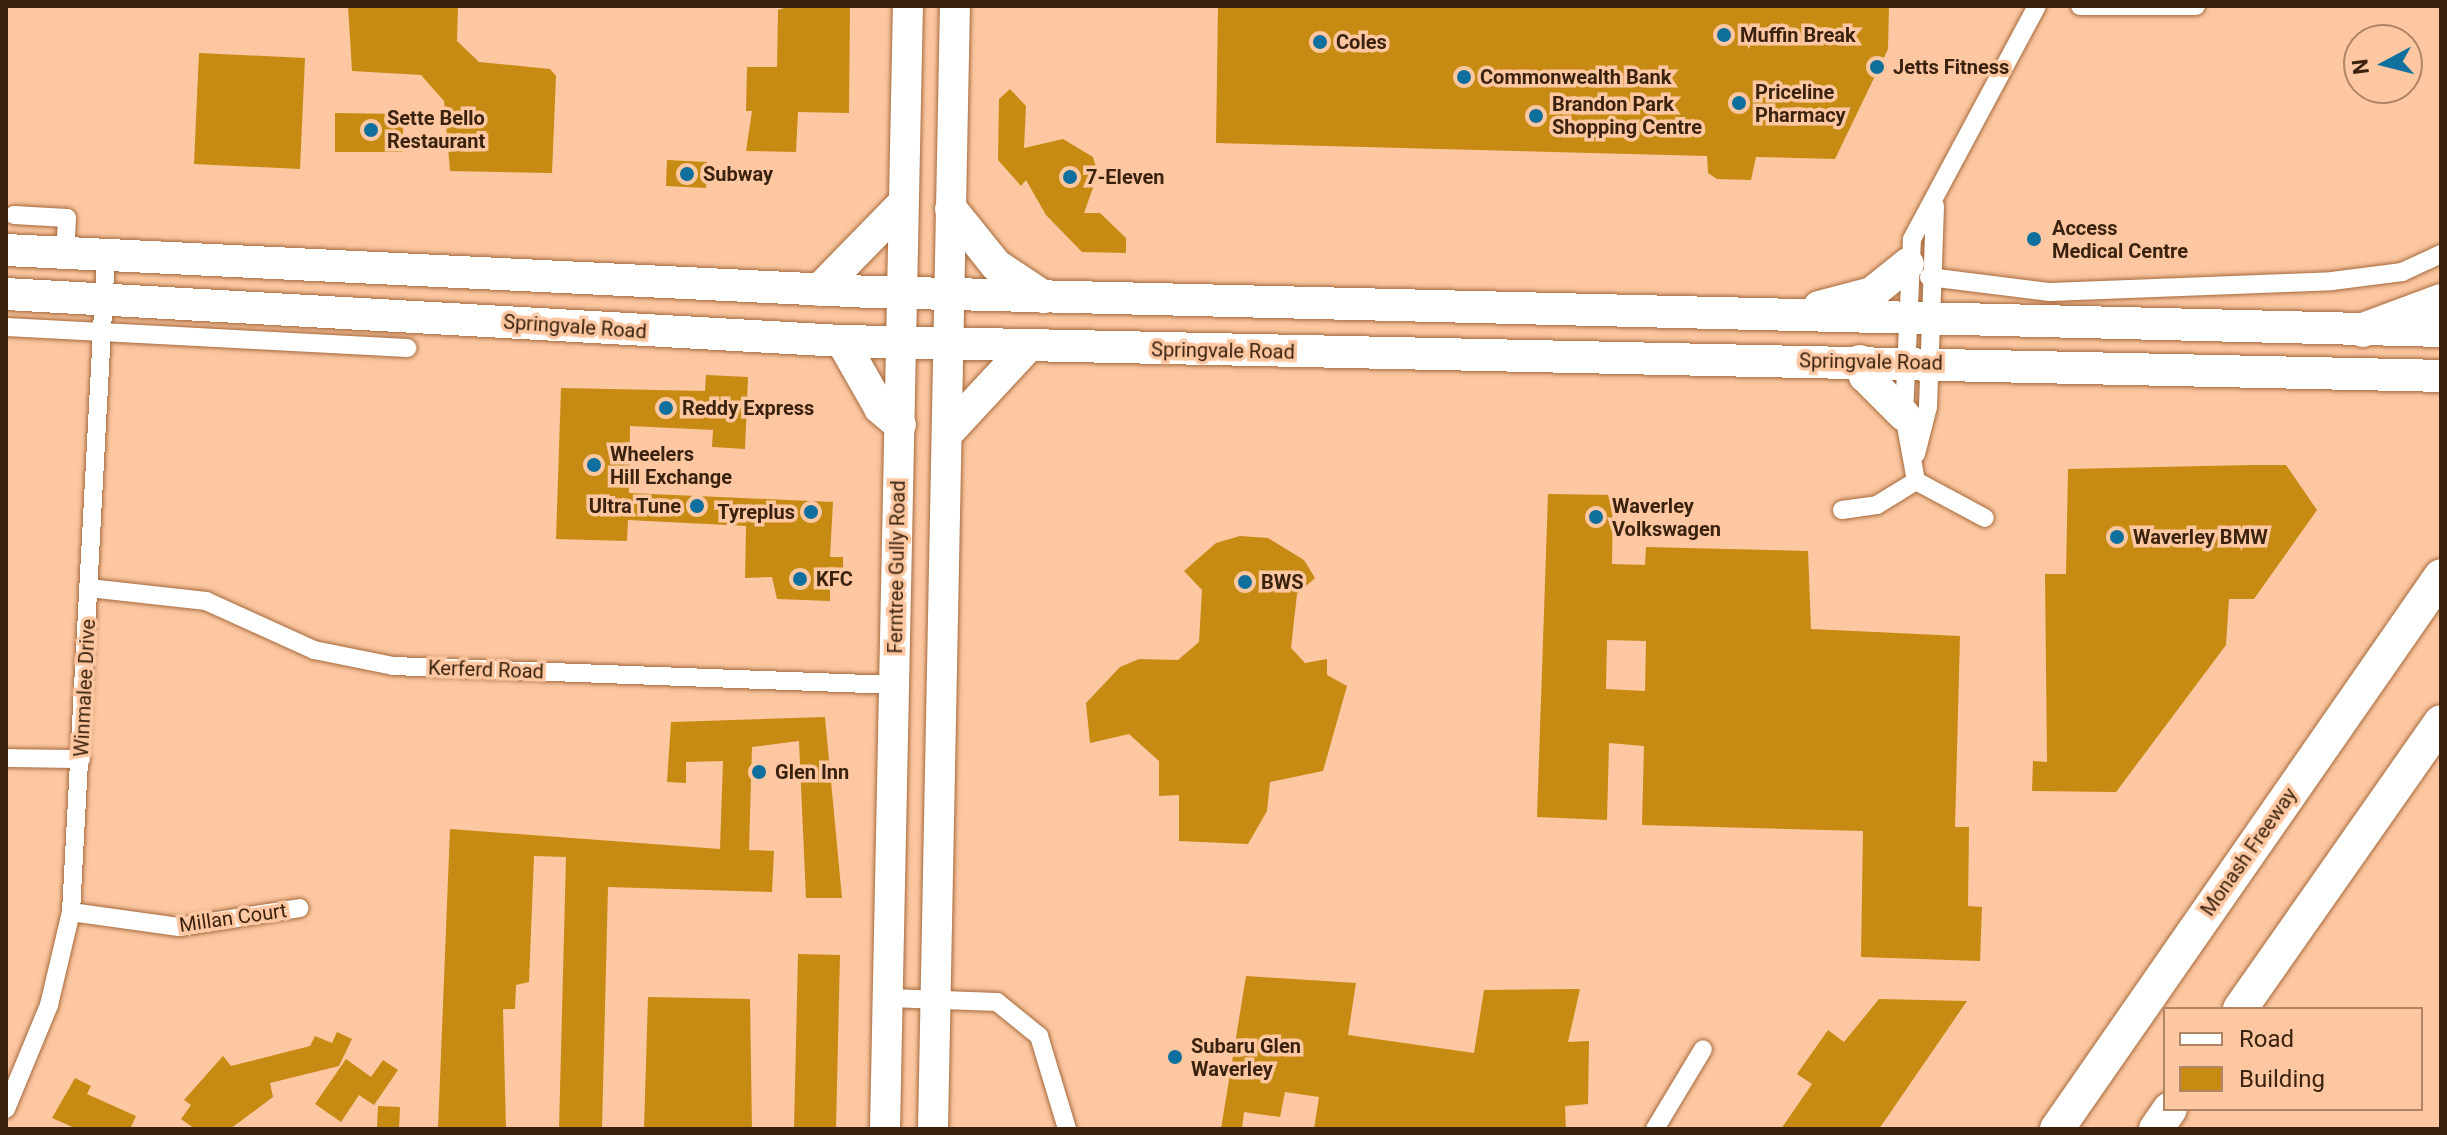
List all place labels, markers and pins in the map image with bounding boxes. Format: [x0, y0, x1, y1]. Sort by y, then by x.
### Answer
place label: Muffin Break [1740, 23, 1856, 47]
marker: Muffin Break [1715, 26, 1733, 44]
place label: Coles [1336, 30, 1387, 54]
marker: Coles [1311, 33, 1329, 51]
place label: Jetts Fitness [1893, 55, 2009, 79]
marker: Jetts Fitness [1868, 58, 1886, 76]
place label: Commonwealth Bank [1480, 65, 1671, 89]
marker: Commonwealth Bank [1455, 68, 1473, 86]
place label: Priceline Pharmacy [1755, 80, 1846, 127]
place label: Brandon Park Shopping Centre [1552, 92, 1702, 139]
marker: Priceline Pharmacy [1730, 94, 1748, 112]
place label: Sette Bello Restaurant [387, 106, 485, 153]
marker: Brandon Park Shopping Centre [1527, 107, 1545, 125]
marker: Sette Bello Restaurant [362, 121, 380, 139]
place label: Subway [703, 162, 773, 186]
marker: Subway [678, 165, 696, 183]
place label: 7-Eleven [1086, 165, 1165, 189]
marker: 7-Eleven [1061, 168, 1079, 186]
place label: Access Medical Centre [2052, 216, 2188, 263]
marker: Access Medical Centre [2023, 228, 2045, 250]
place label: Reddy Express [682, 396, 814, 420]
marker: Reddy Express [657, 399, 675, 417]
place label: Wheelers Hill Exchange [610, 442, 732, 489]
marker: Wheelers Hill Exchange [585, 456, 603, 474]
place label: Ultra Tune [588, 494, 681, 518]
place label: Waverley Volkswagen [1612, 494, 1721, 541]
marker: Ultra Tune [688, 497, 706, 515]
place label: Tyreplus [717, 500, 795, 524]
marker: Tyreplus [802, 503, 820, 521]
marker: Waverley Volkswagen [1587, 508, 1605, 526]
place label: Waverley BMW [2133, 525, 2268, 549]
marker: Waverley BMW [2108, 528, 2126, 546]
place label: KFC [816, 567, 853, 591]
marker: KFC [791, 570, 809, 588]
place label: BWS [1261, 570, 1304, 594]
marker: BWS [1236, 573, 1254, 591]
place label: Glen Inn [775, 760, 849, 784]
marker: Glen Inn [750, 763, 768, 781]
place label: Subaru Glen Waverley [1191, 1034, 1301, 1081]
marker: Subaru Glen Waverley [1166, 1048, 1184, 1066]

